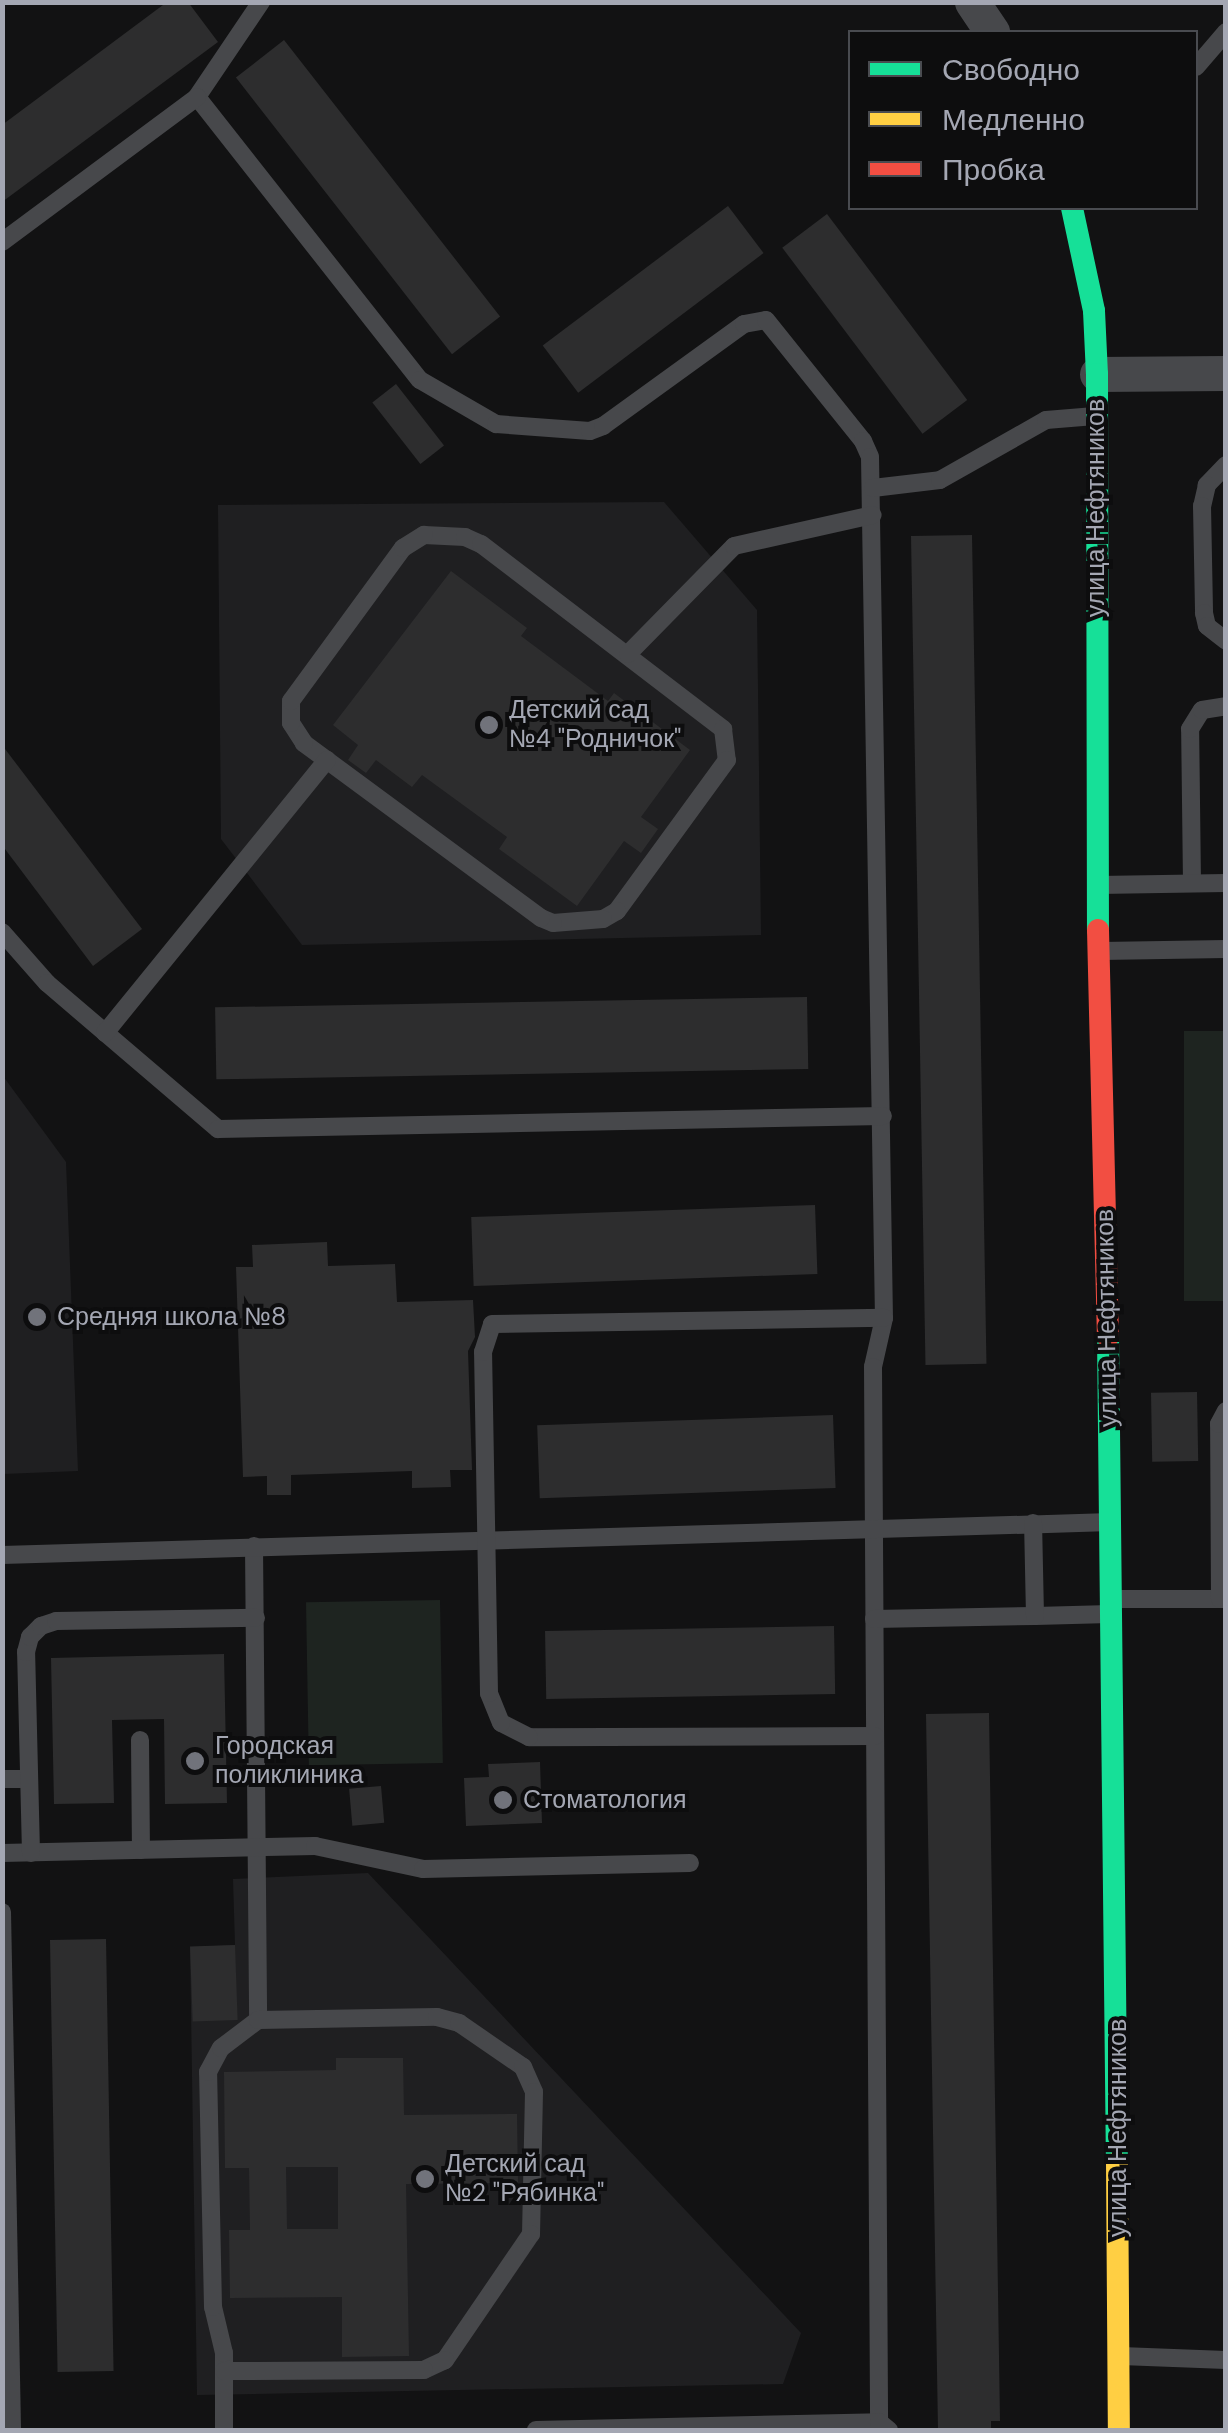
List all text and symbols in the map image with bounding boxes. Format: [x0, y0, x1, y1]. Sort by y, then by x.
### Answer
legend [848, 30, 1198, 210]
text: Свободно [942, 50, 1080, 89]
text: Медленно [942, 100, 1085, 139]
text: Пробка [942, 150, 1045, 189]
street label: улица Нефтяников [1081, 399, 1111, 617]
place label: Детский сад №4 "Родничок" [509, 696, 681, 755]
marker: Детский сад №4 "Родничок" [478, 714, 500, 736]
street label: улица Нефтяников [1090, 1208, 1124, 1428]
place label: Средняя школа №8 [57, 1302, 286, 1332]
marker: Средняя школа №8 [26, 1306, 48, 1328]
place label: Городская поликлиника [215, 1732, 363, 1791]
marker: Городская поликлиника [184, 1750, 206, 1772]
place label: Стоматология [523, 1785, 687, 1815]
marker: Стоматология [492, 1789, 514, 1811]
street label: улица Нефтяников [1103, 2019, 1133, 2237]
place label: Детский сад №2 "Рябинка" [445, 2150, 604, 2209]
marker: Детский сад №2 "Рябинка" [414, 2168, 436, 2190]

